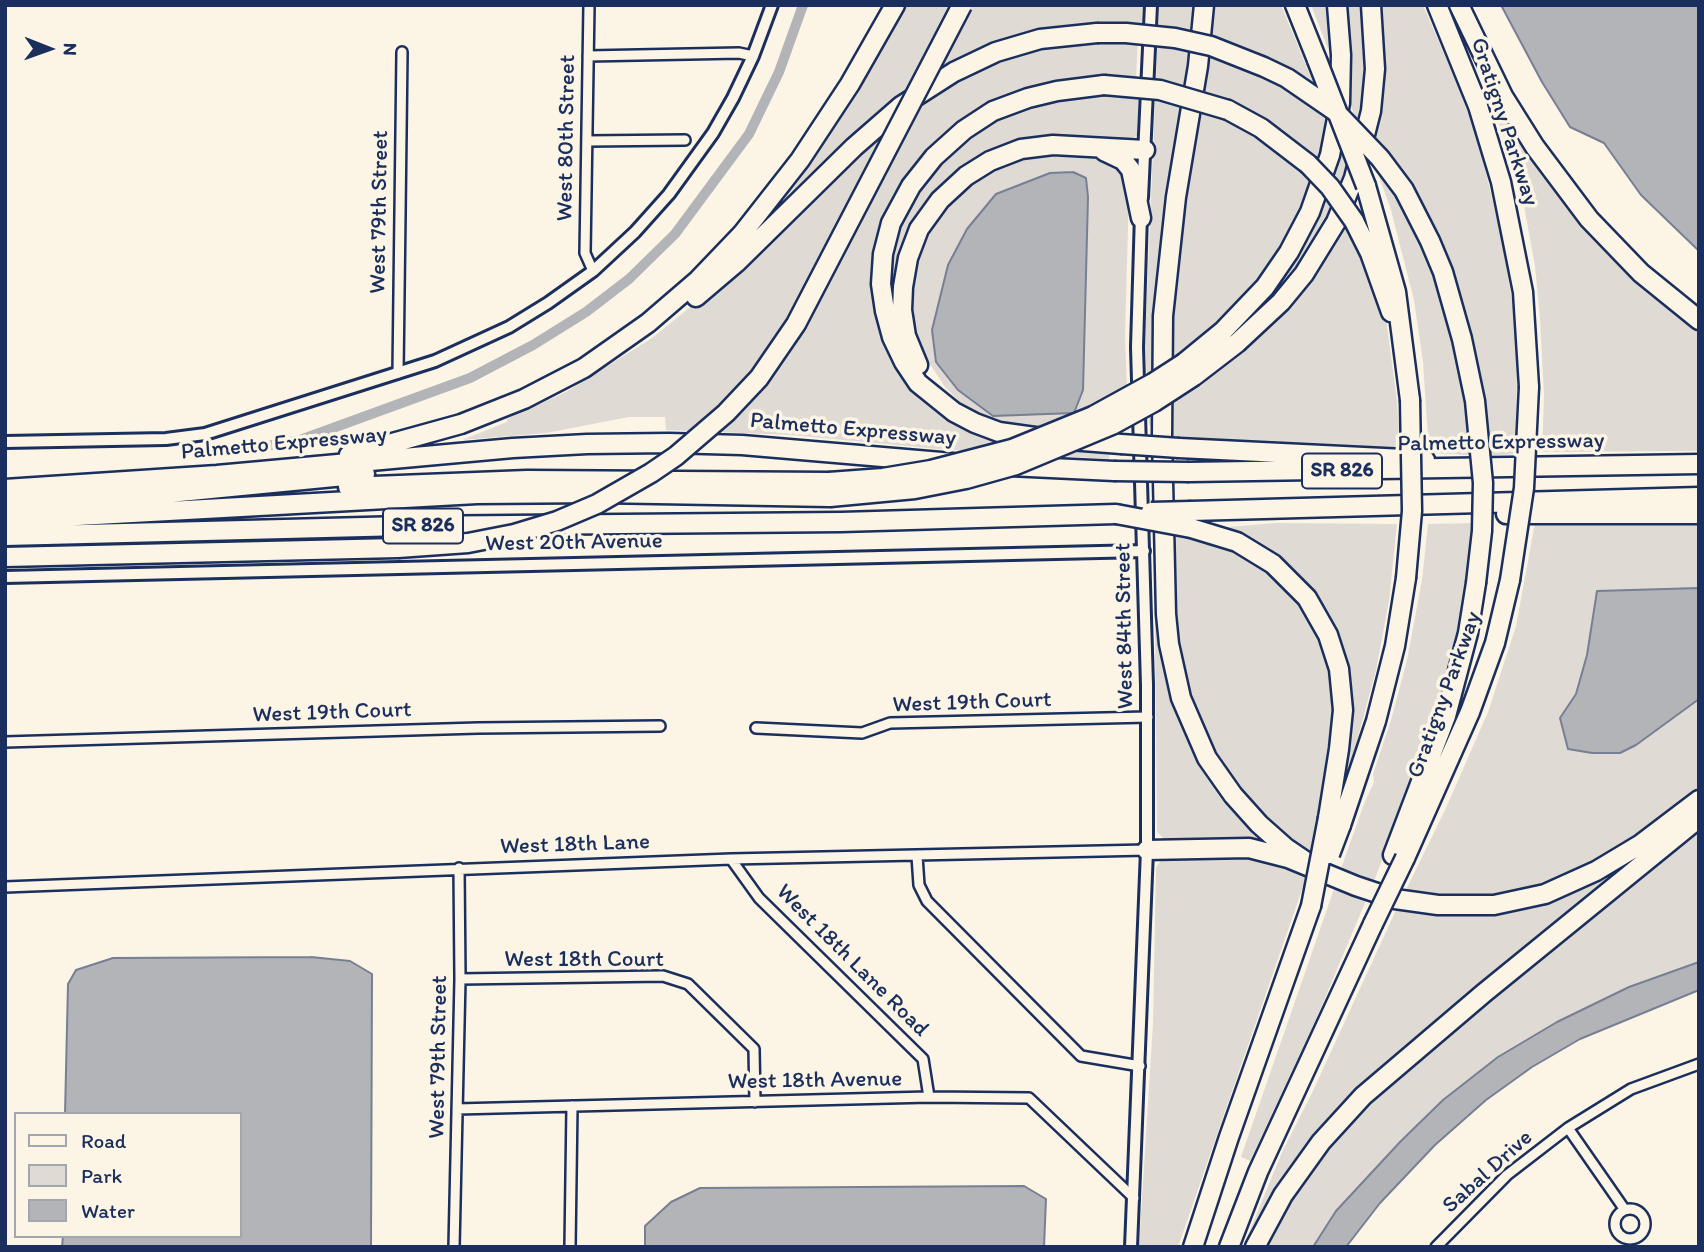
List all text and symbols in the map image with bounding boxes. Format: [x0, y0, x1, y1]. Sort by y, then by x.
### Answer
north arrow [14, 14, 84, 84]
street label: Gratigny Parkway [1464, 34, 1544, 210]
text: N [59, 43, 82, 56]
street label: West 80th Street [552, 54, 582, 222]
street label: West 79th Street [365, 130, 395, 294]
street label: Palmetto Expressway [749, 407, 957, 453]
street label: Palmetto Expressway [180, 421, 388, 467]
street label: Palmetto Expressway [1397, 427, 1605, 459]
road number: SR 826 [1302, 454, 1382, 489]
road number: SR 826 [383, 508, 463, 544]
street label: West 20th Avenue [485, 528, 663, 558]
street label: West 84th Street [1110, 542, 1140, 710]
street label: Gratigny Parkway [1402, 608, 1488, 782]
street label: West 19th Court [892, 686, 1052, 720]
street label: West 19th Court [252, 696, 412, 730]
street label: West 18th Lane [499, 829, 651, 861]
street label: West 18th Lane Road [770, 879, 934, 1043]
street label: West 18th Court [504, 946, 664, 974]
street label: West 79th Street [424, 975, 454, 1139]
street label: West 18th Avenue [727, 1066, 903, 1096]
legend [14, 1112, 242, 1238]
street label: Sabal Drive [1437, 1124, 1539, 1220]
text: Road [81, 1128, 126, 1153]
text: Park [81, 1163, 122, 1188]
text: Water [81, 1198, 135, 1223]

